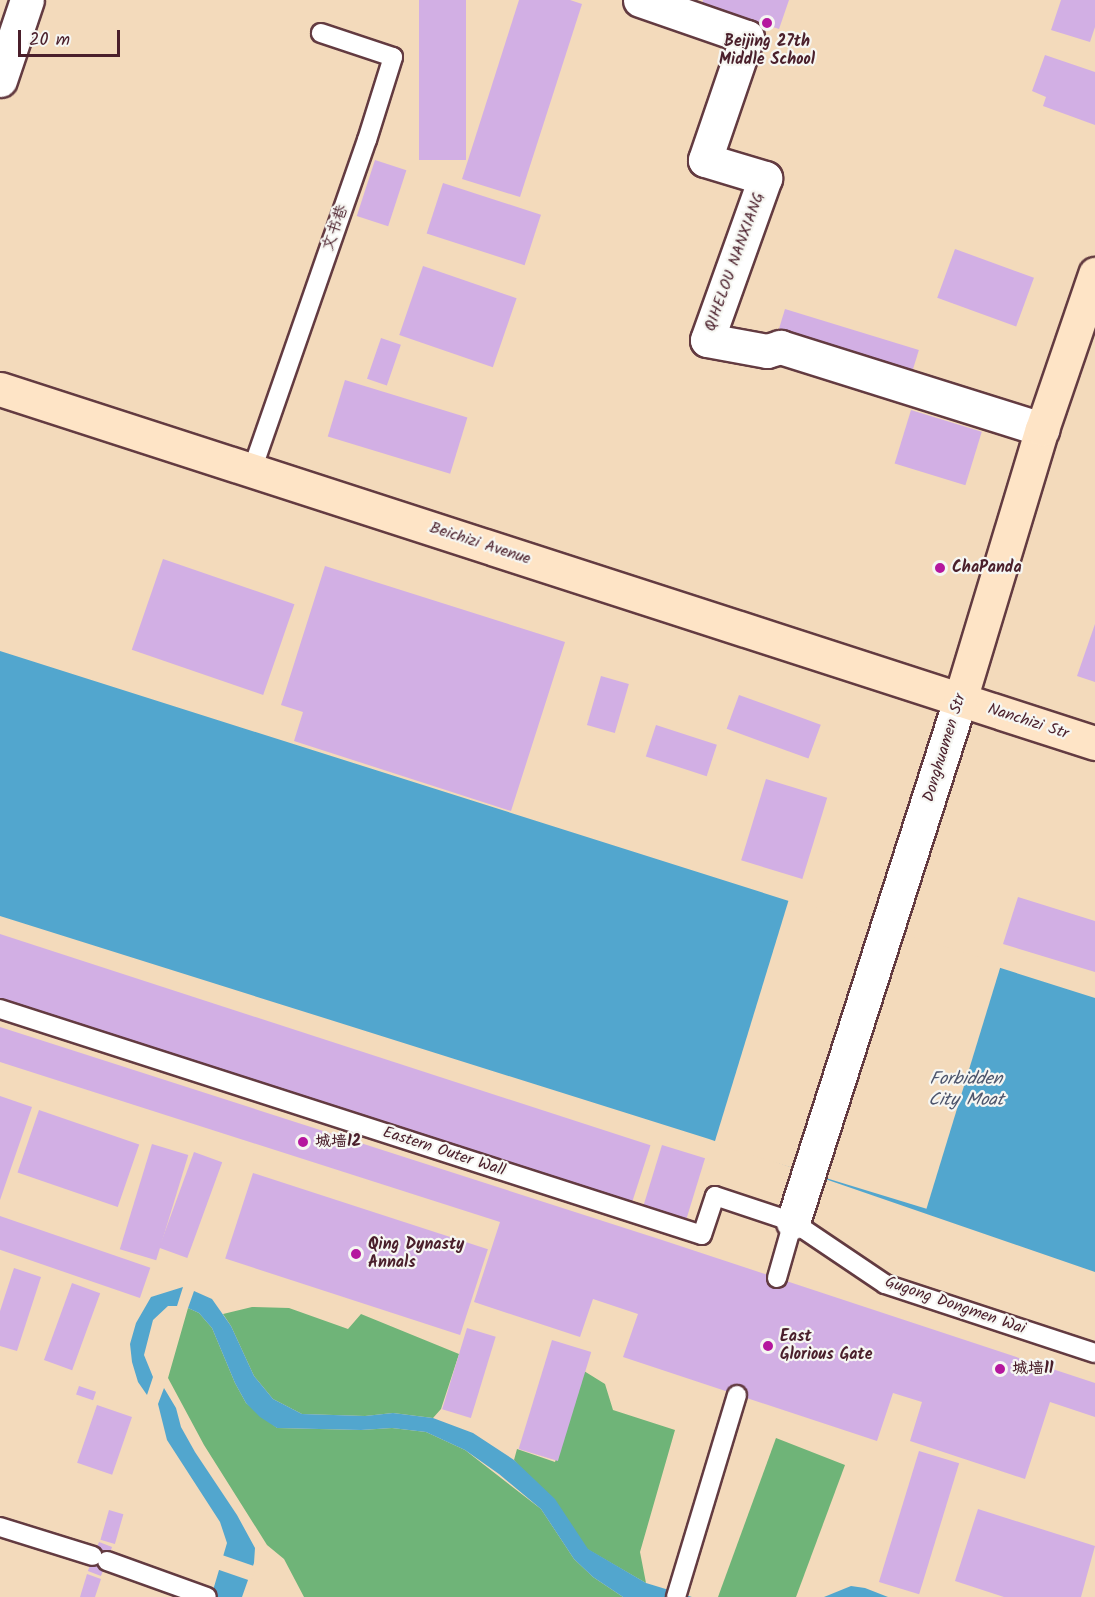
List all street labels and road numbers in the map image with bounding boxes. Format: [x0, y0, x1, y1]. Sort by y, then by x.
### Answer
street label: QIHELOU NANXIANG [701, 190, 769, 334]
street label: 文书巷 [319, 202, 353, 254]
street label: Beichizi Avenue [427, 519, 533, 569]
street label: Donghuamen Str [919, 691, 971, 805]
street label: Nanchizi Str [985, 700, 1071, 744]
street label: Eastern Outer Wall [380, 1123, 508, 1181]
street label: Gugong Dongmen Wai [882, 1273, 1028, 1339]

